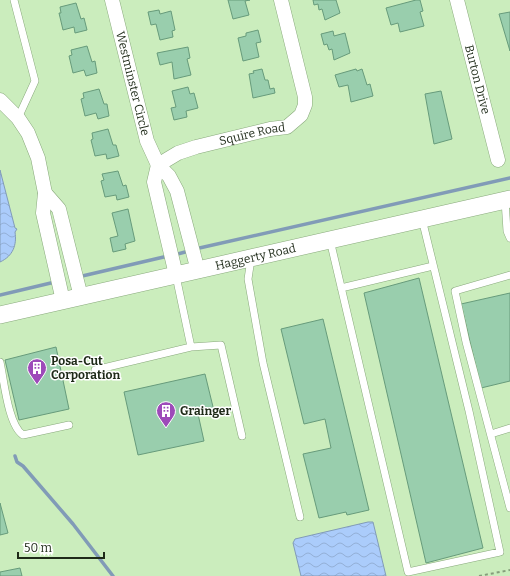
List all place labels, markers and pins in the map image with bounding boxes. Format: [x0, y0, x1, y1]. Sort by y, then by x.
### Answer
place label: Posa-Cut Corporation [51, 354, 121, 382]
building icon: Posa-Cut Corporation [26, 357, 48, 385]
building icon: Grainger [155, 400, 177, 428]
place label: Grainger [180, 404, 231, 418]

